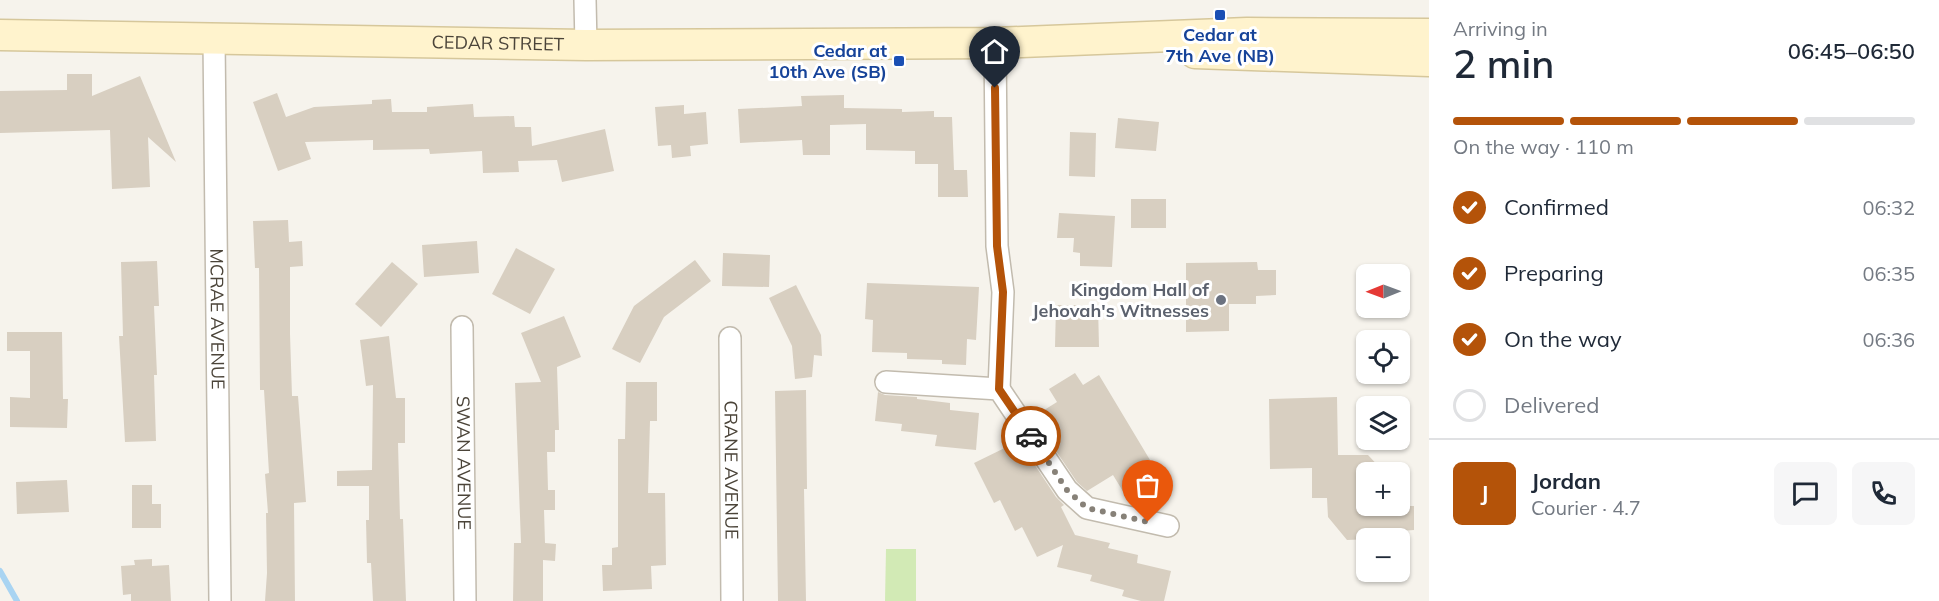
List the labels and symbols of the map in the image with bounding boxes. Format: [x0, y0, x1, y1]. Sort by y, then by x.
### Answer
marker: Cedar at 7th Ave (NB) [1213, 8, 1227, 22]
place label: Cedar at 7th Ave (NB) [1165, 23, 1275, 67]
pin [969, 26, 1020, 88]
street label: CEDAR STREET [431, 30, 565, 56]
place label: Cedar at 10th Ave (SB) [769, 39, 887, 83]
marker: Cedar at 10th Ave (SB) [892, 54, 906, 68]
street label: MCRAE AVENUE [205, 248, 230, 390]
north arrow [1356, 264, 1410, 318]
place label: Kingdom Hall of Jehovah's Witnesses [1032, 278, 1209, 322]
marker: Kingdom Hall of Jehovah's Witnesses [1214, 293, 1228, 307]
street label: SWAN AVENUE [452, 396, 476, 530]
street label: CRANE AVENUE [719, 400, 744, 540]
courier [1001, 406, 1061, 466]
pin [1122, 460, 1173, 522]

